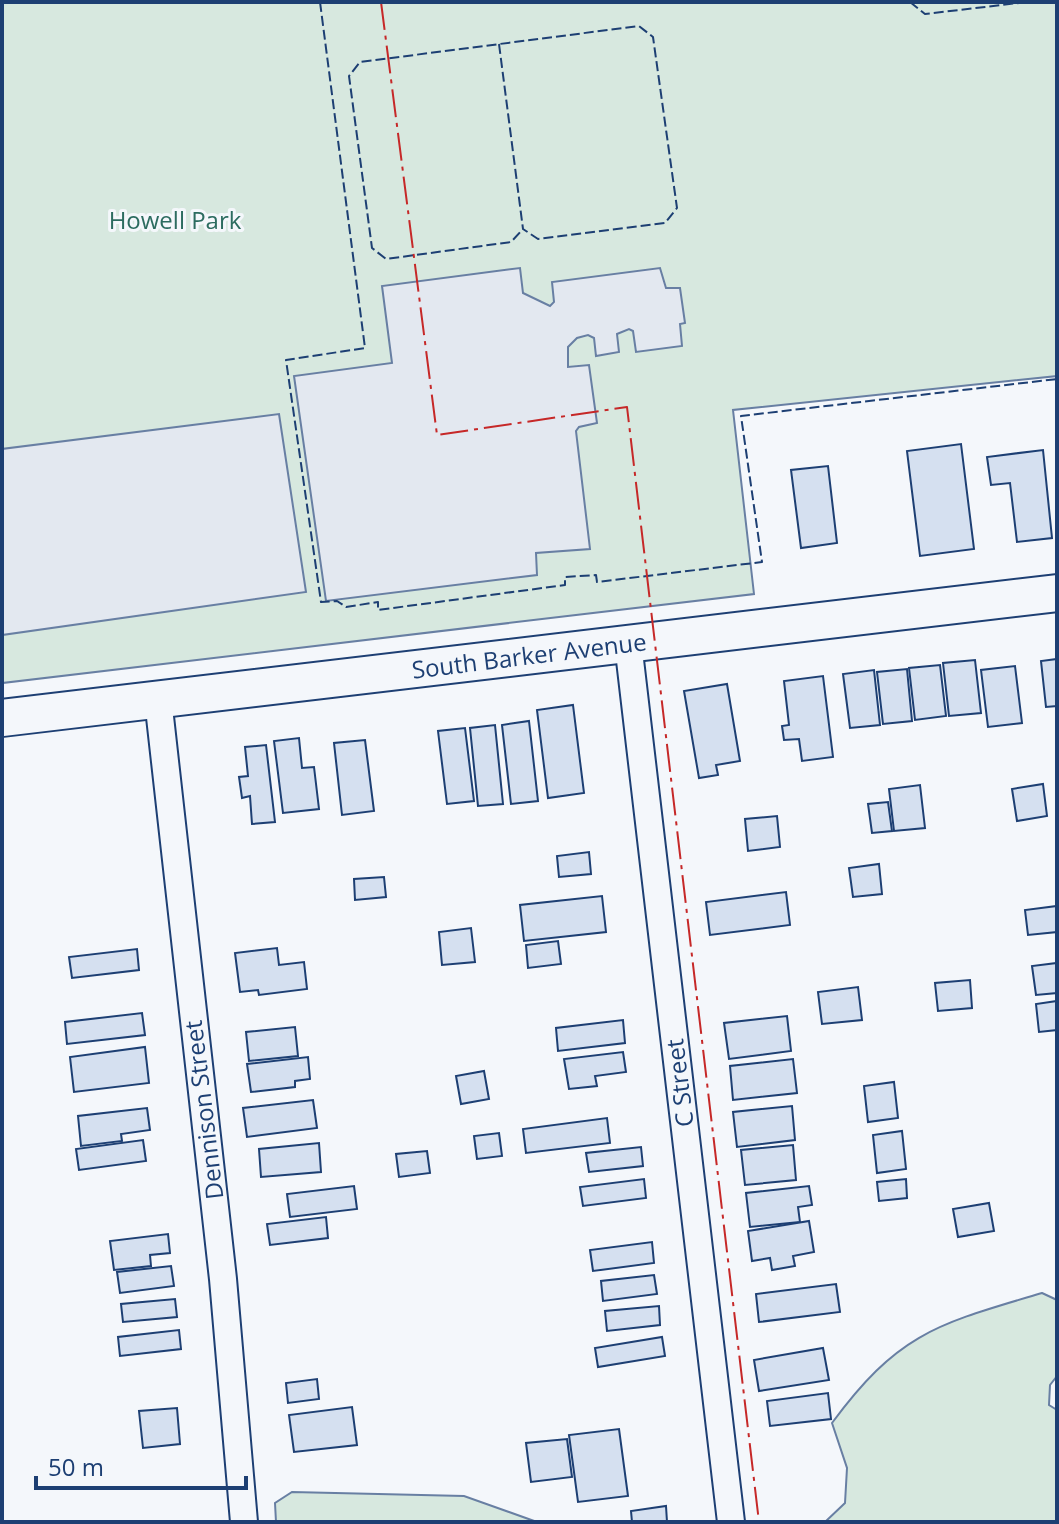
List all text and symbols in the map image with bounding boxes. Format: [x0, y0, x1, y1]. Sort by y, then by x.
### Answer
park label: Howell Park [109, 203, 242, 236]
street label: South Barker Avenue [410, 624, 648, 686]
street label: Dennison Street [176, 1019, 230, 1201]
street label: C Street [657, 1037, 701, 1129]
scale bar [36, 1440, 246, 1490]
text: 50 m [48, 1450, 104, 1483]

